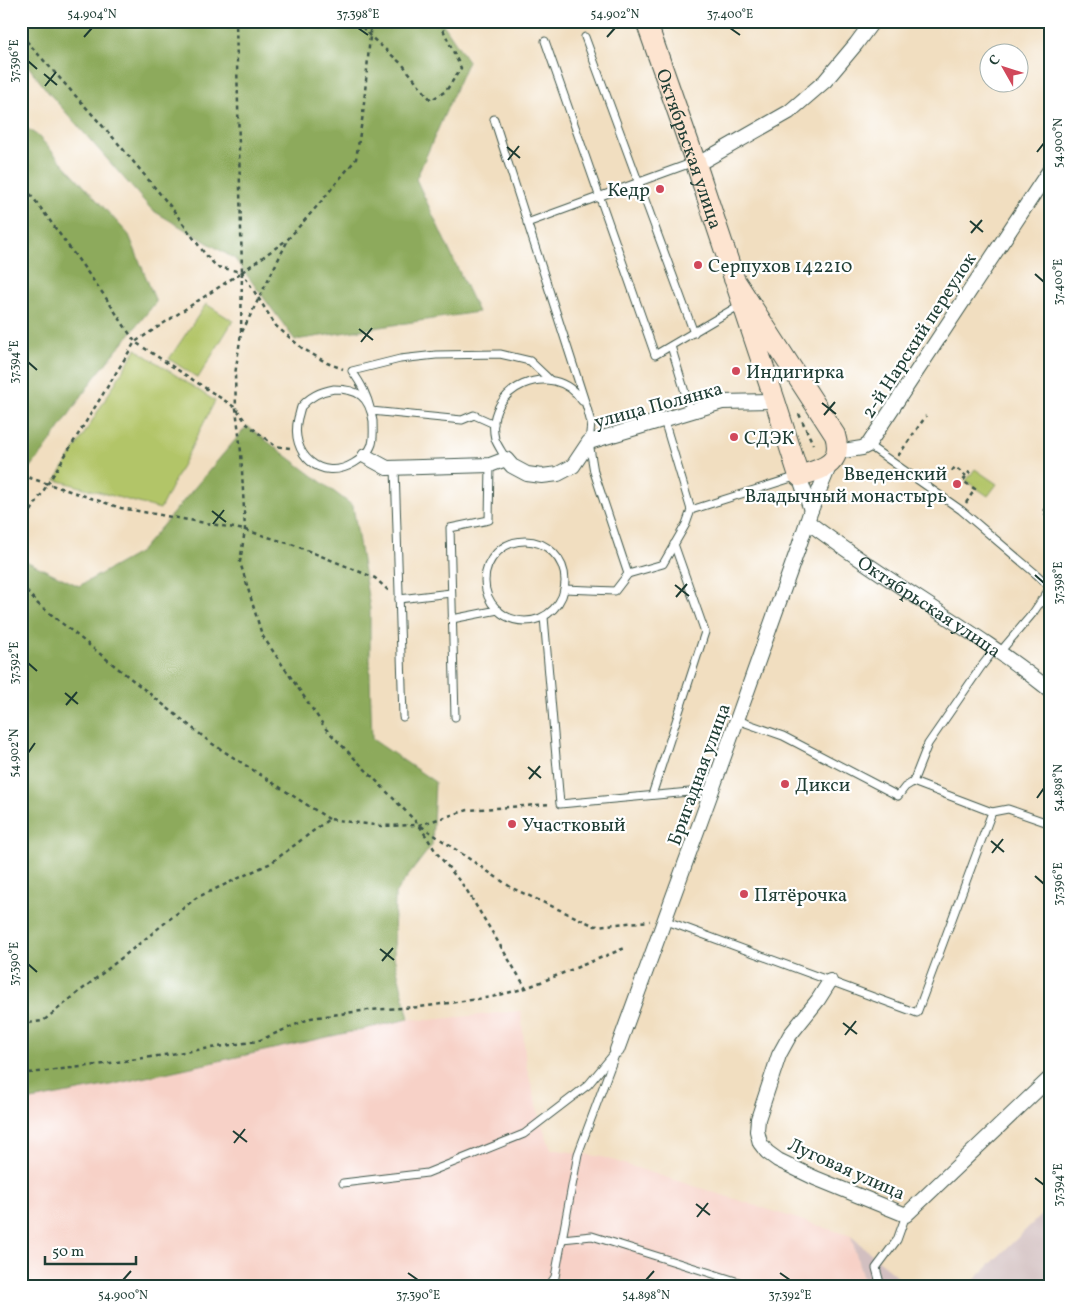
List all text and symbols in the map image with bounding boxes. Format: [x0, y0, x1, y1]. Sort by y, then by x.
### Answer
text: 54.904°N [67, 7, 117, 23]
text: 37.398°E [336, 7, 380, 23]
text: 54.902°N [590, 7, 640, 23]
text: 37.400°E [707, 7, 753, 23]
text: 37.396°E [7, 39, 23, 83]
north arrow [980, 42, 1030, 92]
text: С [985, 51, 1005, 70]
street label: Октябрьская улица [649, 66, 728, 233]
text: 54.900°N [1051, 118, 1067, 168]
place label: Кедр [607, 178, 650, 204]
marker: Кедр [654, 183, 666, 195]
street label: 2-й Нарский переулок [856, 248, 983, 424]
place label: Серпухов 142210 [708, 254, 852, 280]
marker: Серпухов 142210 [692, 259, 704, 271]
text: 37.400°E [1051, 259, 1067, 305]
text: 37.394°E [7, 340, 23, 384]
place label: Индигирка [746, 360, 845, 386]
marker: Индигирка [730, 365, 742, 377]
street label: улица Полянка [591, 376, 726, 436]
place label: СДЭК [744, 426, 794, 452]
marker: СДЭК [728, 431, 740, 443]
place label: Введенский Владычный монастырь [744, 462, 947, 510]
marker: Введенский Владычный монастырь [951, 478, 963, 490]
street label: Октябрьская улица [852, 550, 1006, 665]
text: 37.398°E [1051, 561, 1067, 605]
text: 37.392°E [7, 641, 23, 685]
street label: Бригадная улица [662, 700, 738, 849]
text: 54.902°N [7, 728, 23, 778]
text: 54.898°N [1051, 764, 1067, 812]
place label: Дикси [795, 773, 850, 799]
marker: Дикси [779, 778, 791, 790]
place label: Участковый [522, 813, 626, 839]
marker: Участковый [506, 818, 518, 830]
text: 37.396°E [1051, 862, 1067, 906]
place label: Пятёрочка [754, 883, 847, 909]
marker: Пятёрочка [738, 888, 750, 900]
text: 37.390°E [7, 942, 23, 986]
street label: Луговая улица [783, 1132, 909, 1207]
text: 37.394°E [1051, 1163, 1067, 1207]
scale bar [45, 1233, 136, 1265]
text: 50 m [52, 1242, 84, 1263]
text: 54.900°N [98, 1288, 148, 1304]
text: 37.390°E [396, 1288, 440, 1304]
text: 54.898°N [622, 1288, 670, 1304]
text: 37.392°E [768, 1288, 812, 1304]

